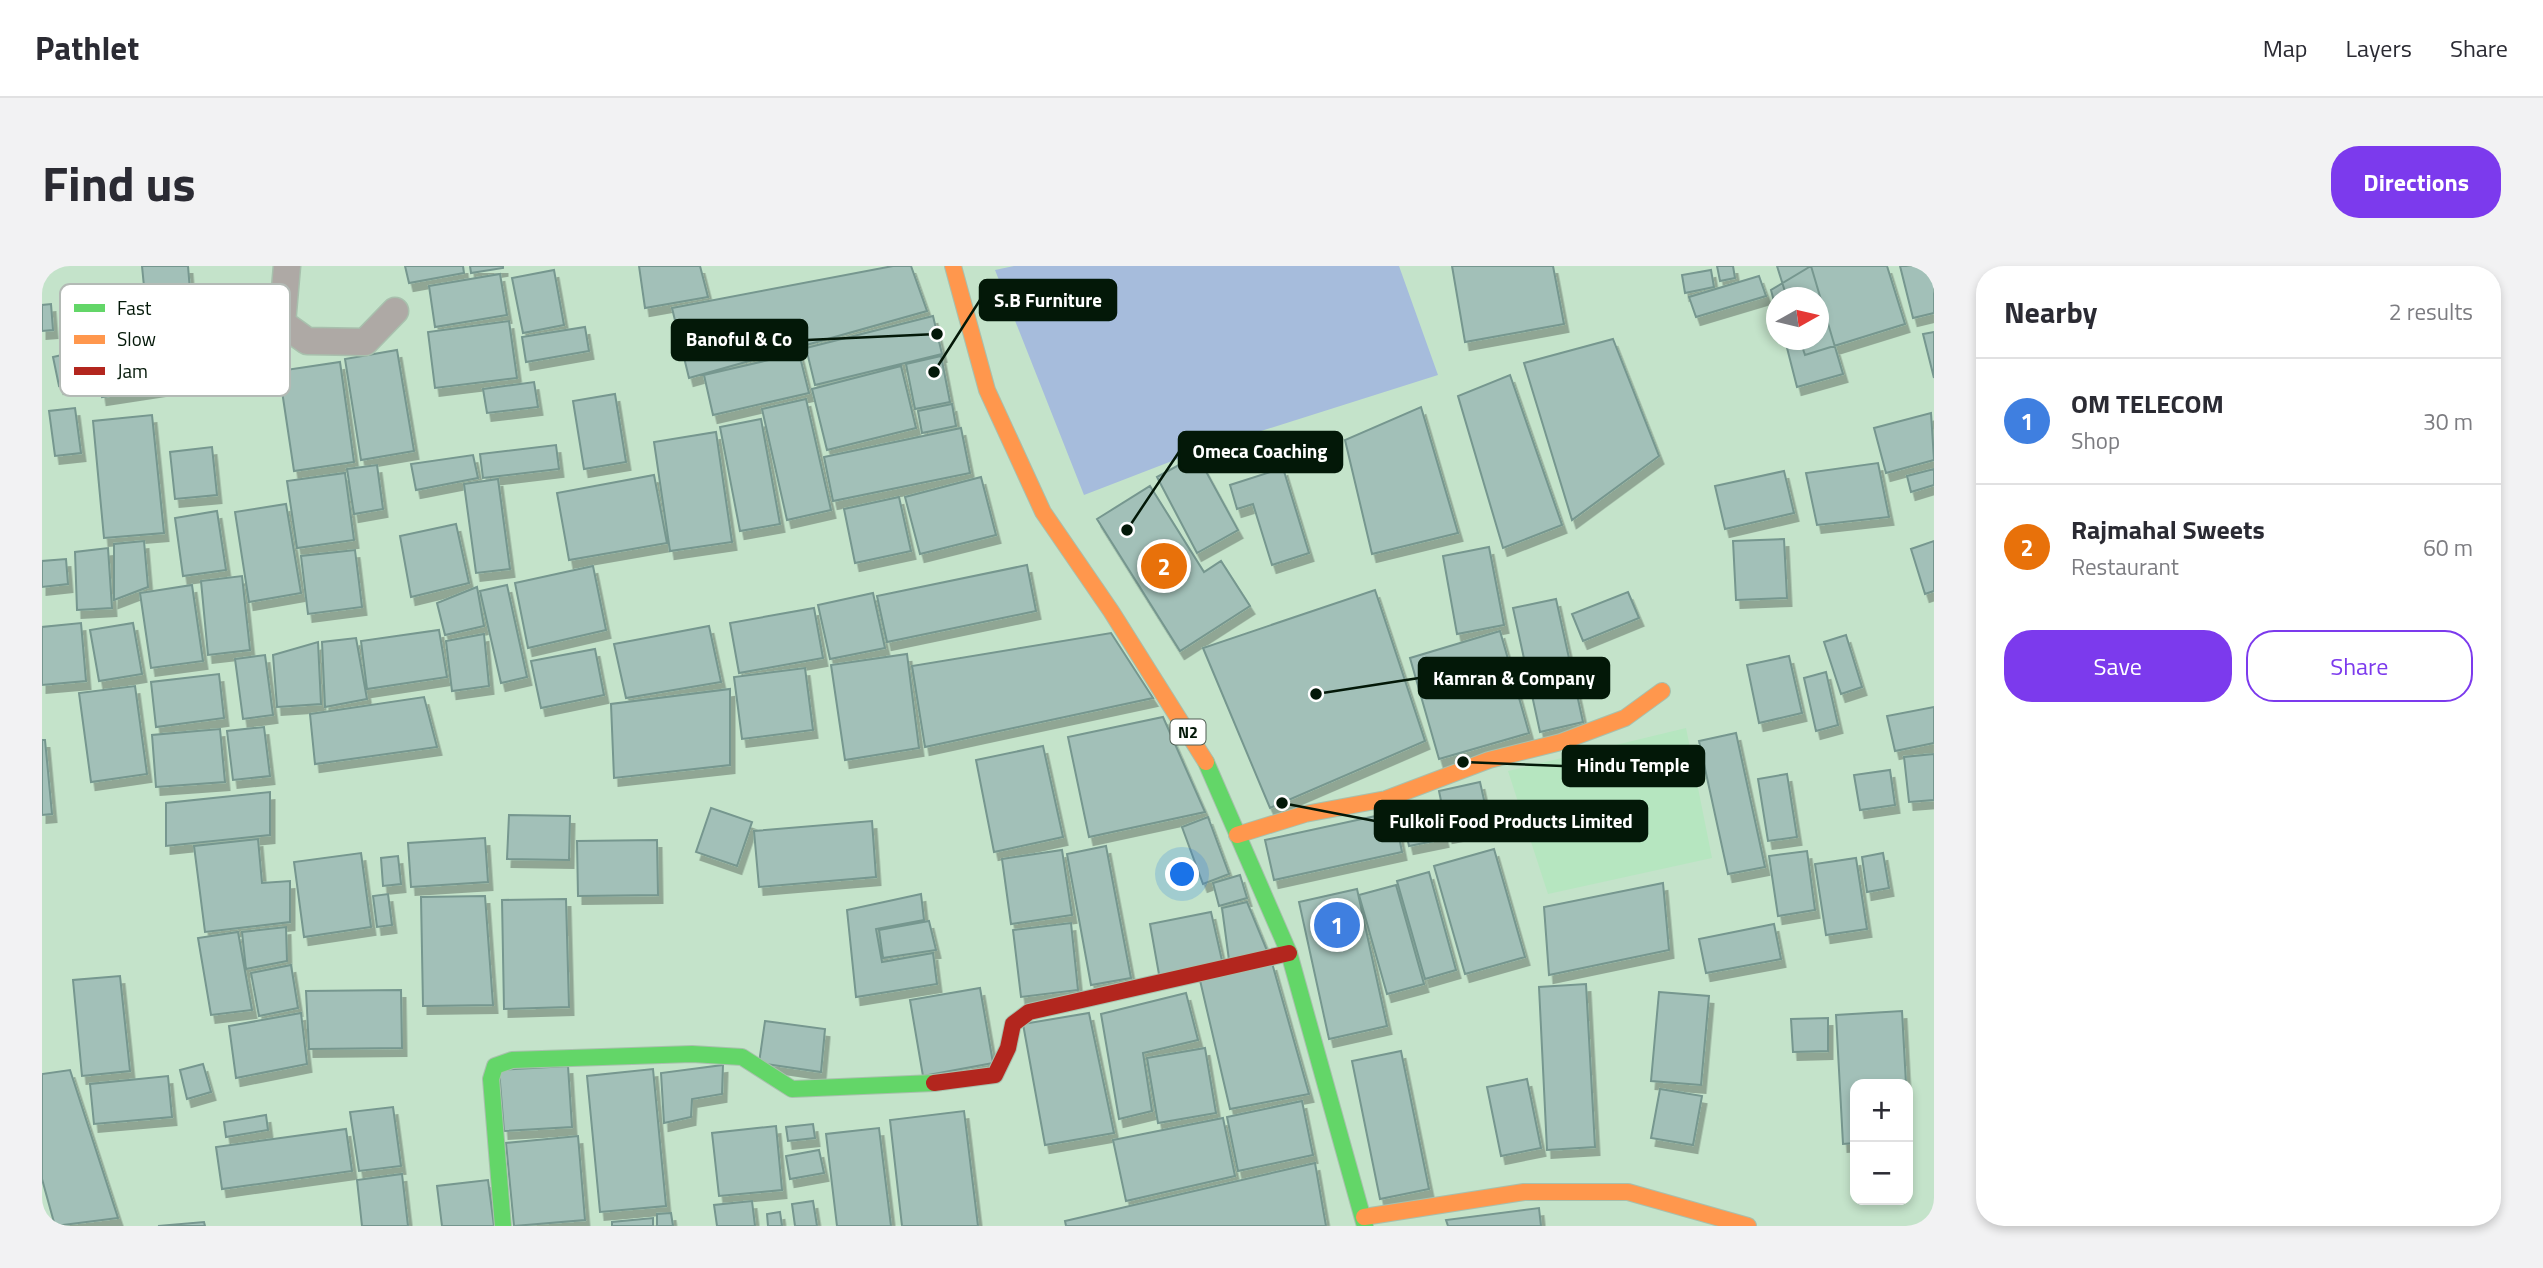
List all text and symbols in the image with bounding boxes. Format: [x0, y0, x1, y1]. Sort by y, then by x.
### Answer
text: Pathlet [35, 23, 139, 73]
text: Map [2263, 30, 2308, 66]
text: Layers [2346, 30, 2412, 66]
text: Share [2450, 30, 2508, 66]
text: Find us [42, 145, 196, 220]
button: Directions [2331, 146, 2501, 218]
callout: S.B Furniture [980, 280, 1116, 320]
legend [60, 284, 290, 396]
text: S.B Furniture [994, 285, 1102, 314]
north arrow [1766, 287, 1829, 350]
text: Nearby [2004, 289, 2097, 335]
text: Fast [117, 293, 152, 322]
text: 2 results [2389, 294, 2473, 329]
callout: Banoful & Co [672, 320, 807, 360]
text: Slow [117, 324, 156, 353]
text: Banoful & Co [686, 324, 792, 353]
text: Jam [117, 356, 148, 385]
text: OM TELECOM [2071, 384, 2224, 423]
text: 1 [2021, 404, 2033, 439]
text: 30 m [2423, 404, 2473, 439]
text: Shop [2071, 423, 2120, 458]
callout: Omeca Coaching [1179, 432, 1342, 472]
text: Omeca Coaching [1193, 436, 1327, 465]
text: Rajmahal Sweets [2071, 510, 2265, 549]
text: 2 [2021, 530, 2033, 565]
text: 60 m [2423, 530, 2473, 565]
pin: 2 [1141, 540, 1187, 592]
text: Restaurant [2071, 549, 2179, 584]
button: Save [2004, 630, 2232, 702]
button: Share [2246, 630, 2473, 702]
callout: Kamran & Company [1419, 658, 1609, 698]
text: Kamran & Company [1433, 663, 1595, 692]
road number: N2 [1170, 719, 1206, 744]
callout: Hindu Temple [1563, 746, 1704, 786]
text: Hindu Temple [1577, 750, 1690, 779]
callout: Fulkoli Food Products Limited [1375, 801, 1647, 841]
text: Fulkoli Food Products Limited [1389, 806, 1633, 835]
your location [1165, 857, 1199, 891]
pin: 1 [1314, 899, 1360, 951]
map controls [1850, 1079, 1913, 1205]
button: + [1850, 1079, 1913, 1142]
button: − [1850, 1142, 1913, 1205]

